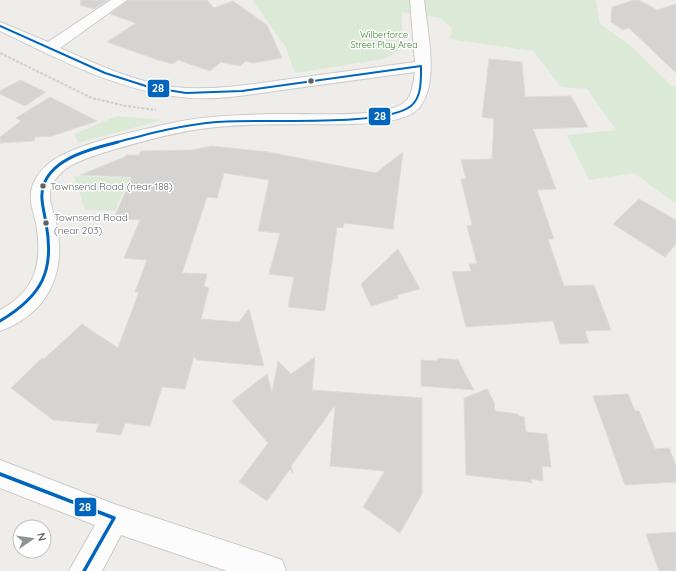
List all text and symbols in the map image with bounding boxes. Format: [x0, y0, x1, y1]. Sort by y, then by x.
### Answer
park label: Wilberforce Street Play Area [350, 29, 418, 50]
unlabelled marker [306, 76, 316, 86]
line badge: 28 [147, 79, 170, 98]
text: 28 [152, 81, 164, 95]
line badge: 28 [368, 107, 391, 126]
text: 28 [374, 109, 386, 123]
place label: Townsend Road (near 188) [50, 180, 173, 193]
marker: Townsend Road (near 188) [38, 181, 48, 191]
place label: Townsend Road (near 203) [54, 211, 128, 237]
marker: Townsend Road (near 203) [41, 218, 51, 228]
line badge: 28 [74, 497, 97, 517]
text: 28 [79, 500, 91, 514]
north arrow [12, 519, 52, 559]
text: N [34, 531, 49, 542]

